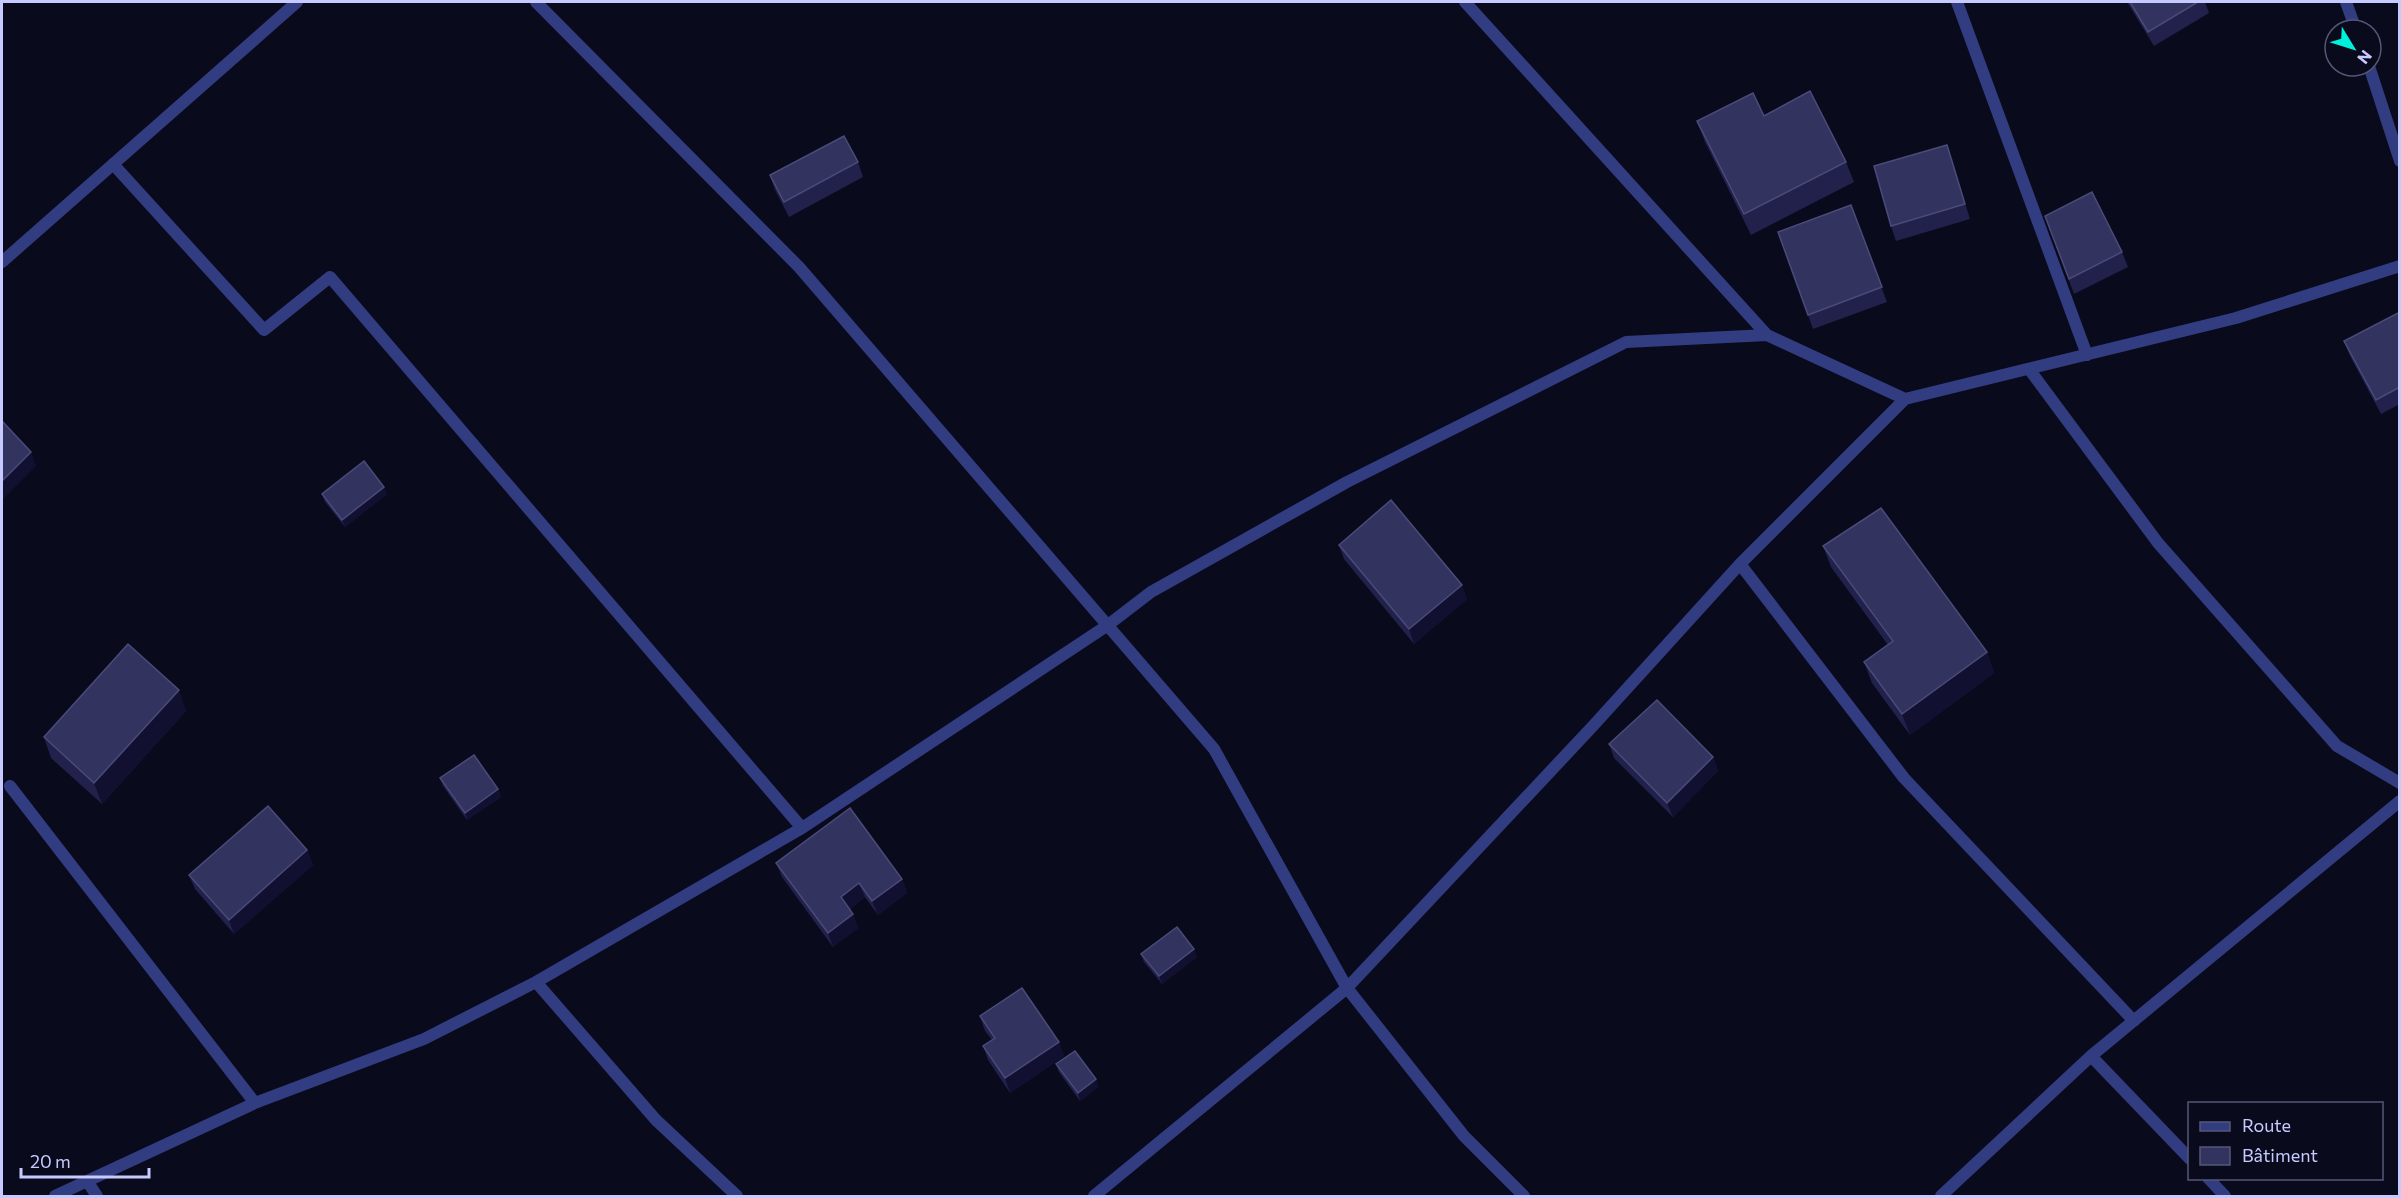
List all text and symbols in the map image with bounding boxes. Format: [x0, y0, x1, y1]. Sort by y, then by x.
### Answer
north arrow [2323, 18, 2383, 78]
text: N [2354, 47, 2376, 68]
legend [2188, 1102, 2383, 1180]
text: Route [2242, 1114, 2291, 1136]
scale bar [21, 1141, 148, 1179]
text: Bâtiment [2242, 1144, 2318, 1166]
text: 20 m [30, 1150, 71, 1172]

